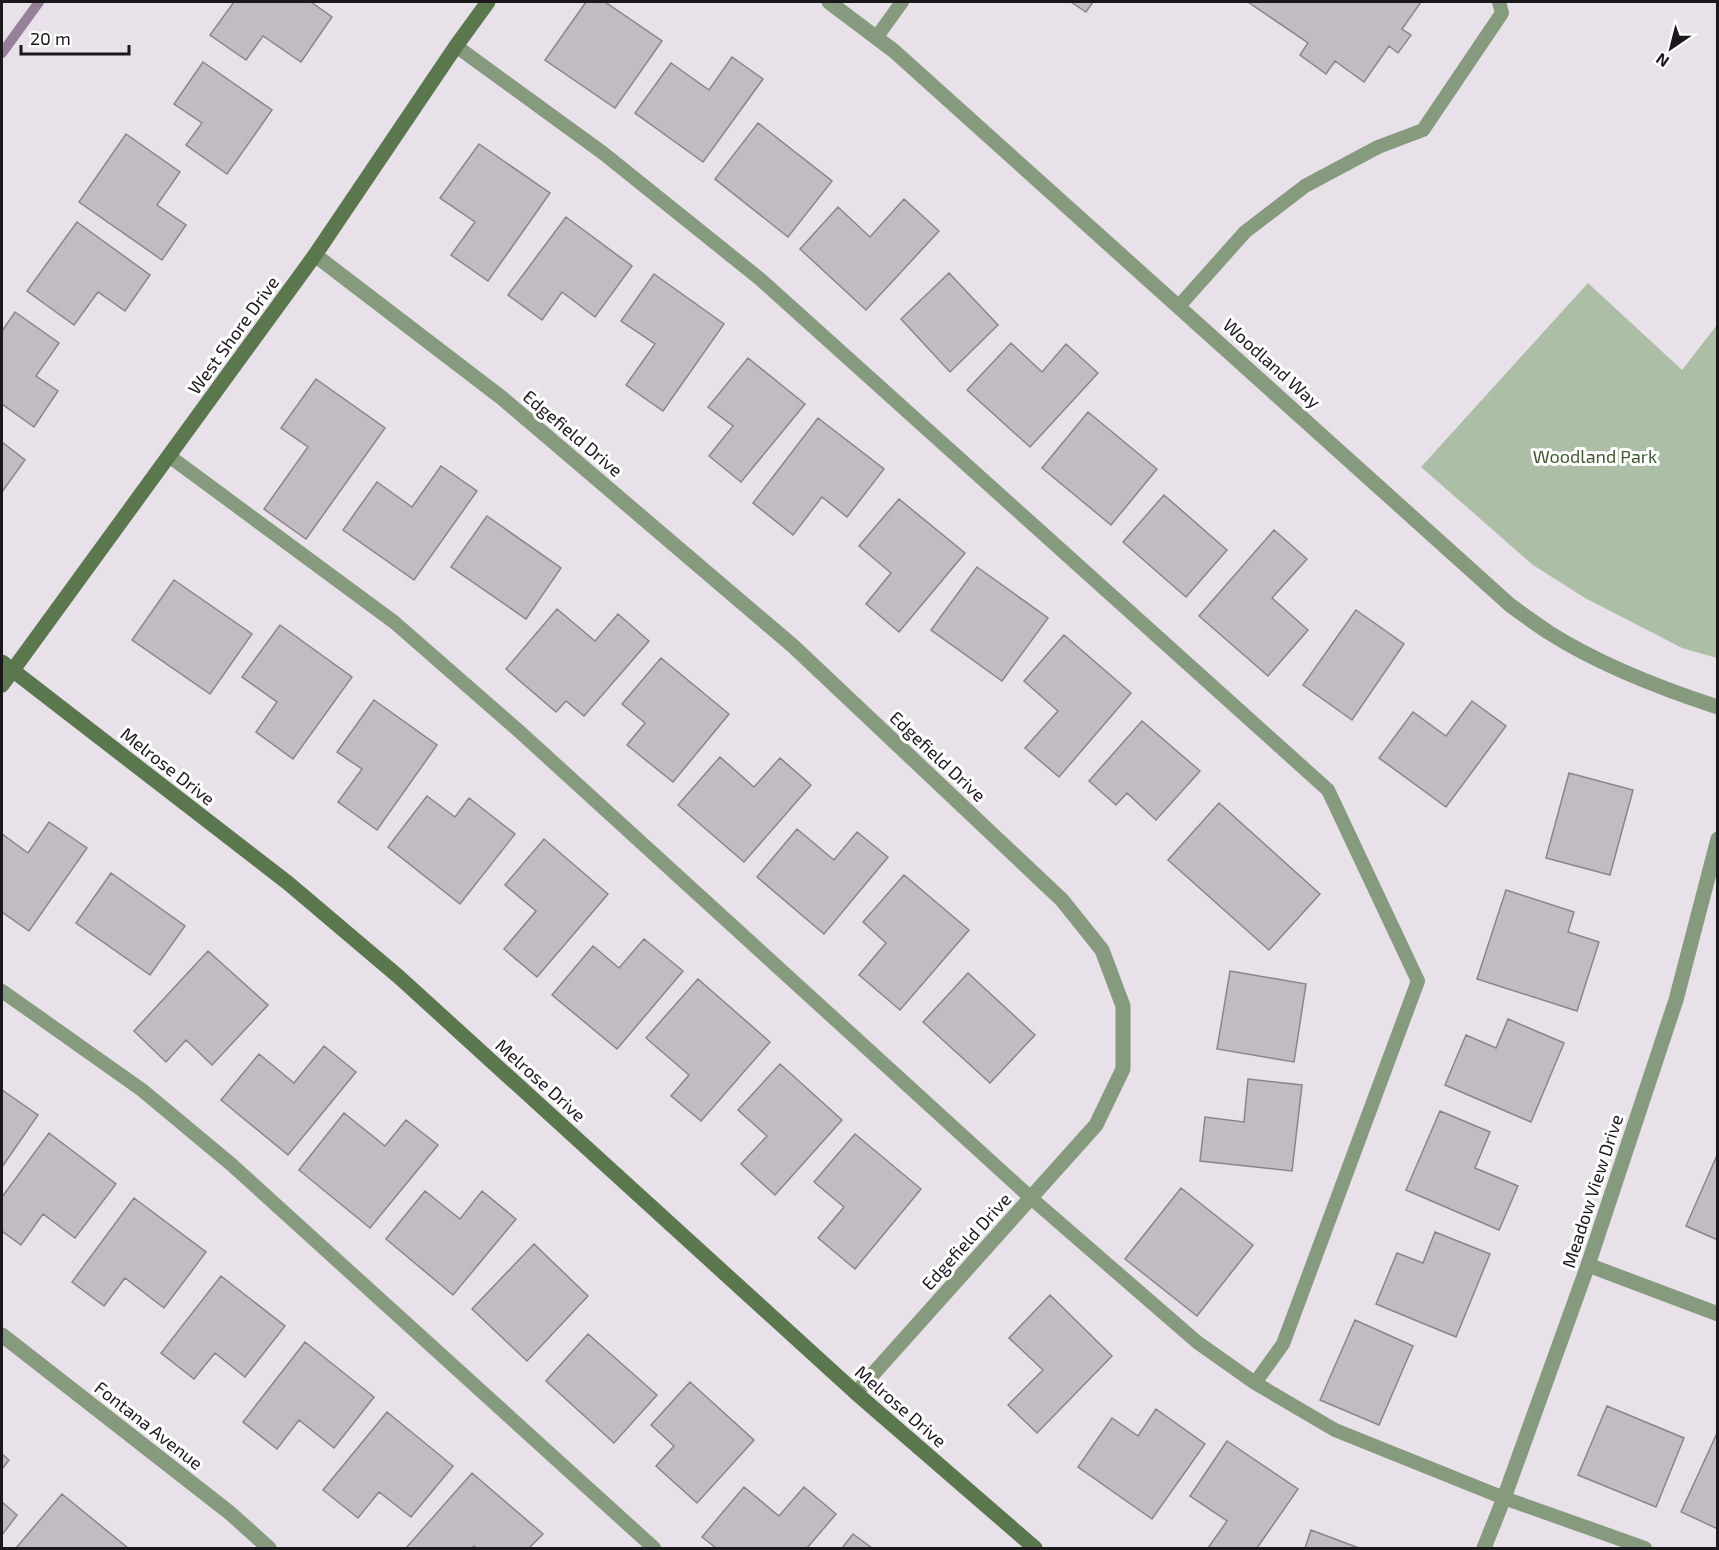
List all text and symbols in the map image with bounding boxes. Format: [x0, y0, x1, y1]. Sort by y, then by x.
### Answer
scale bar [21, 18, 129, 56]
north arrow [1641, 18, 1701, 78]
text: 20 m [30, 27, 71, 49]
text: N [1652, 50, 1672, 72]
street label: West Shore Drive [183, 272, 283, 398]
street label: Woodland Way [1219, 313, 1326, 413]
street label: Edgefield Drive [519, 385, 627, 481]
park label: Woodland Park [1533, 445, 1657, 467]
street label: Edgefield Drive [886, 706, 990, 806]
street label: Melrose Drive [116, 722, 220, 810]
street label: Melrose Drive [491, 1034, 591, 1126]
street label: Meadow View Drive [1557, 1111, 1627, 1271]
street label: Edgefield Drive [917, 1188, 1015, 1294]
street label: Melrose Drive [851, 1360, 951, 1452]
street label: Fontana Avenue [91, 1376, 207, 1474]

